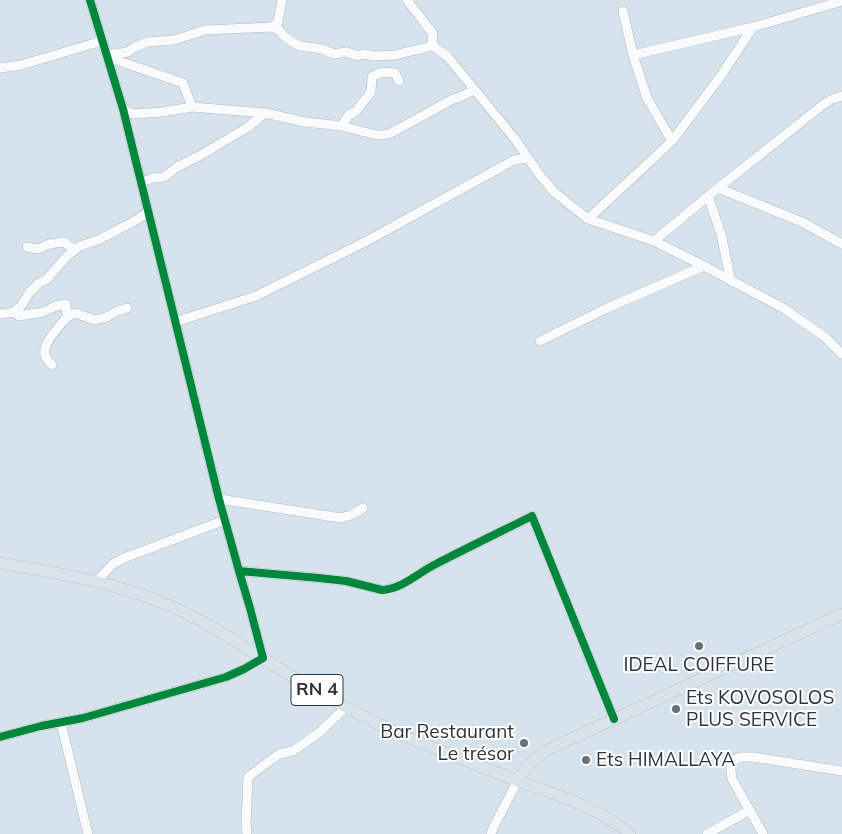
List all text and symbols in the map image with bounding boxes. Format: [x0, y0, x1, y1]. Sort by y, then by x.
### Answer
marker: IDEAL COIFFURE [693, 640, 705, 652]
place label: IDEAL COIFFURE [623, 654, 775, 676]
road number: RN 4 [291, 674, 343, 706]
place label: Ets KOVOSOLOS PLUS SERVICE [686, 687, 834, 731]
marker: Ets KOVOSOLOS PLUS SERVICE [670, 703, 682, 715]
place label: Bar Restaurant Le trésor [380, 721, 514, 765]
marker: Bar Restaurant Le trésor [518, 737, 530, 749]
place label: Ets HIMALLAYA [596, 749, 735, 771]
marker: Ets HIMALLAYA [580, 754, 592, 766]

